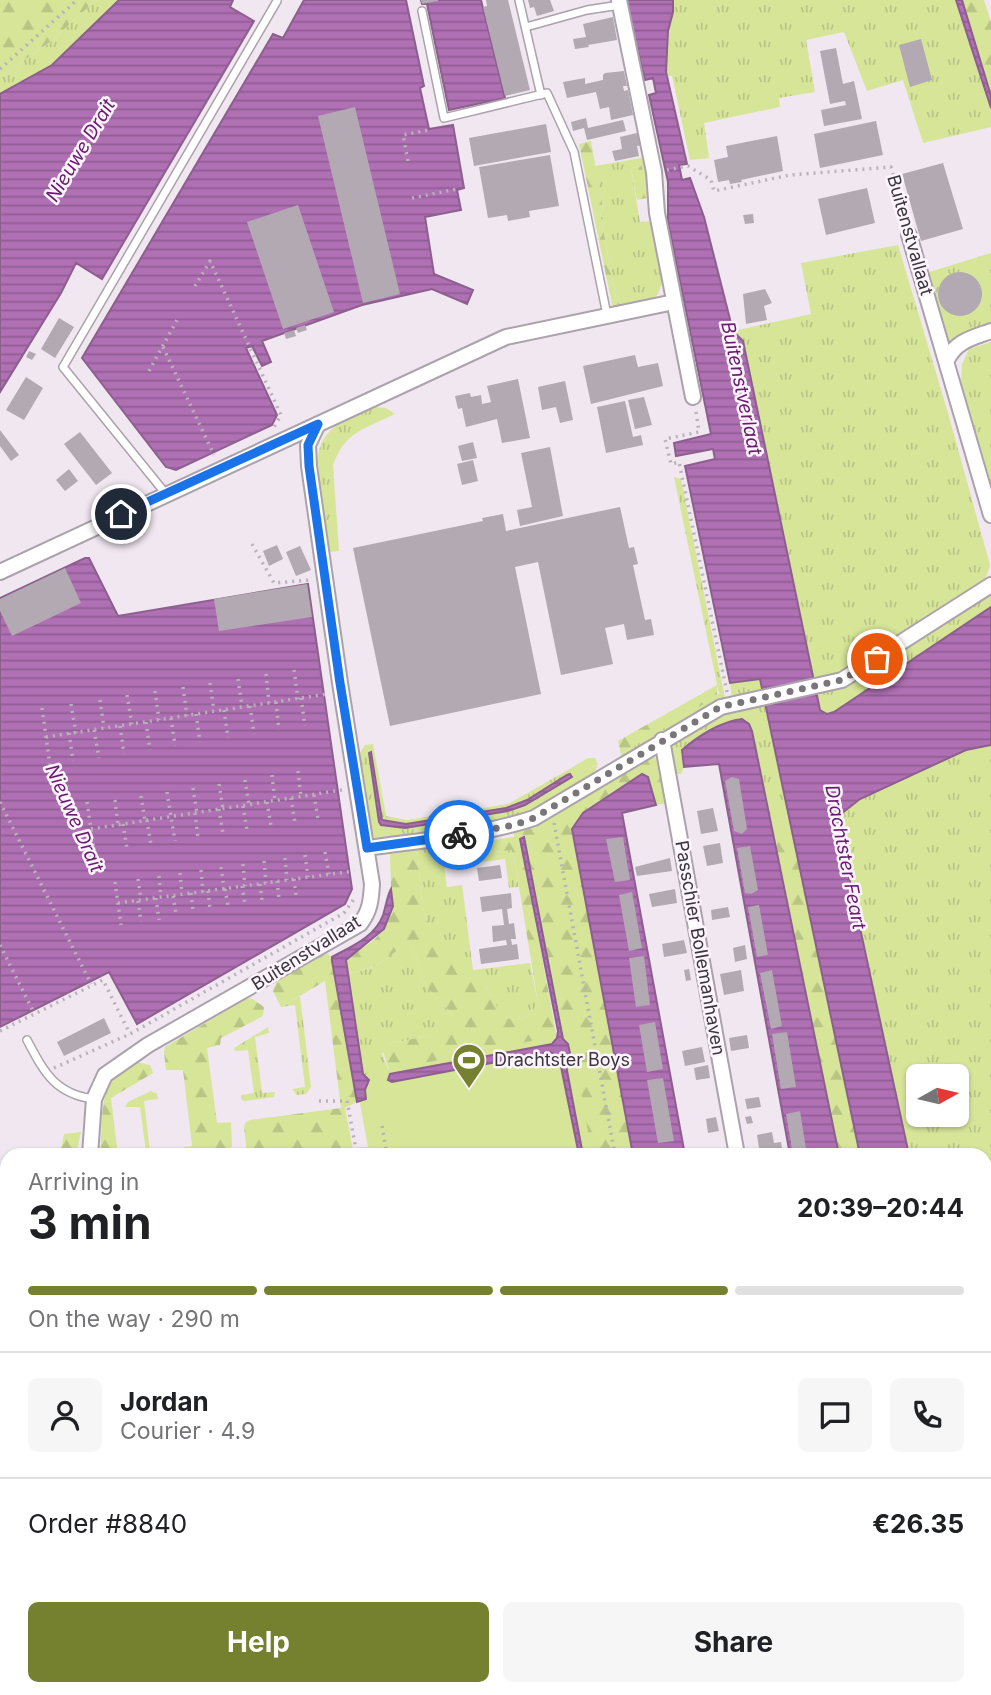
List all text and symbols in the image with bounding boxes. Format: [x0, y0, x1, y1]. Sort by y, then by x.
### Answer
water label: Nieuwe Drait [41, 94, 120, 206]
street label: Buitenstvallaat [883, 172, 938, 298]
water label: Buitenstverlaat [716, 319, 767, 458]
pin [91, 484, 151, 544]
icon: home [102, 495, 140, 533]
pin [847, 629, 907, 689]
icon: bag [858, 640, 896, 678]
water label: Nieuwe Drait [41, 761, 109, 876]
water label: Drachtster Feart [820, 783, 871, 932]
courier [424, 800, 494, 870]
icon: bike [440, 816, 478, 854]
street label: Passchier Bollemanhaven [671, 839, 730, 1057]
street label: Buitenstvallaat [247, 911, 364, 994]
sports icon: Drachtster Boys [450, 1041, 488, 1090]
place label: Drachtster Boys [494, 1049, 630, 1070]
north arrow [906, 1064, 970, 1127]
map controls [906, 1064, 969, 1127]
text: Arriving in [28, 1168, 139, 1196]
text: 20:39–20:44 [797, 1192, 964, 1223]
text: 3 min [28, 1194, 152, 1250]
text: On the way · 290 m [28, 1305, 240, 1333]
button: person [28, 1378, 102, 1452]
button: chat [798, 1378, 872, 1452]
button: phone [890, 1378, 964, 1452]
text: Jordan [120, 1386, 209, 1417]
text: Courier · 4.9 [120, 1417, 255, 1445]
text: Order #8840 [28, 1508, 187, 1539]
text: €26.35 [872, 1508, 964, 1539]
button: Help [28, 1602, 489, 1682]
button: Share [503, 1602, 964, 1682]

